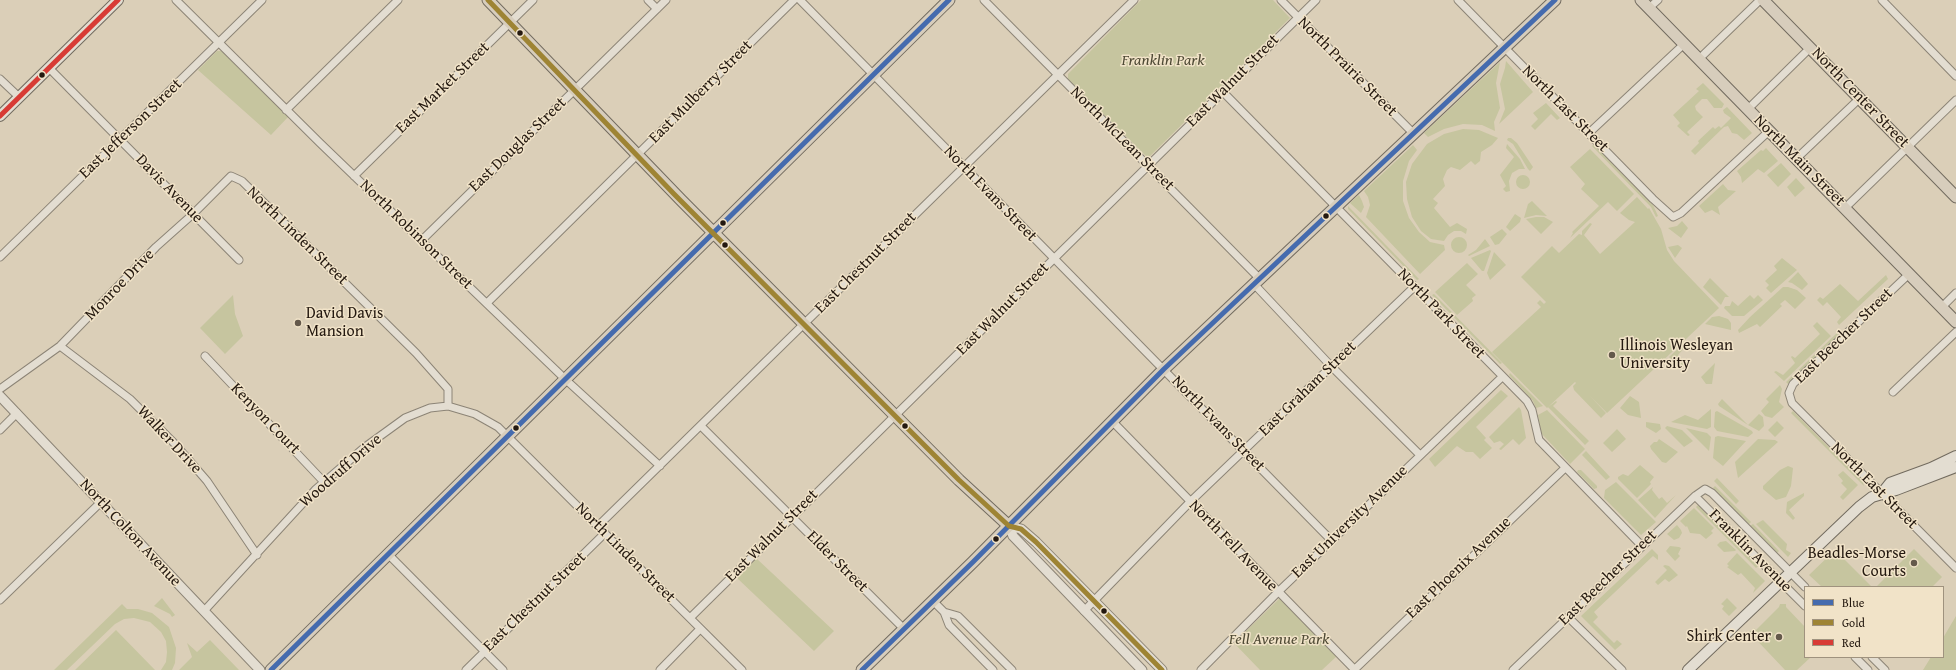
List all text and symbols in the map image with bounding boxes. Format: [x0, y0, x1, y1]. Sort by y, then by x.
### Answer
street label: North Prairie Street [1293, 13, 1401, 121]
unlabelled marker [515, 28, 525, 38]
street label: East Walnut Street [1183, 31, 1283, 131]
street label: East Mulberry Street [645, 36, 757, 148]
street label: East Market Street [392, 38, 494, 138]
street label: North Center Street [1807, 44, 1913, 152]
park label: Franklin Park [1121, 51, 1205, 71]
street label: North East Street [1518, 62, 1612, 156]
unlabelled marker [37, 70, 47, 80]
street label: East Jefferson Street [76, 75, 186, 183]
street label: North McLean Street [1066, 83, 1178, 195]
street label: East Douglas Street [465, 94, 571, 196]
street label: North Main Street [1749, 111, 1849, 211]
street label: North Evans Street [939, 142, 1041, 246]
street label: Davis Avenue [131, 150, 207, 228]
street label: North Robinson Street [355, 176, 477, 294]
street label: North Linden Street [242, 183, 352, 289]
street label: East Chestnut Street [811, 208, 921, 318]
unlabelled marker [1321, 211, 1331, 221]
unlabelled marker [718, 218, 728, 228]
unlabelled marker [720, 240, 730, 250]
street label: Monroe Drive [81, 245, 159, 325]
street label: East Walnut Street [953, 259, 1053, 359]
street label: North Park Street [1393, 265, 1489, 363]
street label: East Beecher Street [1791, 284, 1897, 388]
place label: David Davis Mansion [306, 304, 383, 342]
marker: David Davis Mansion [293, 318, 303, 328]
place label: Illinois Wesleyan University [1620, 336, 1733, 374]
street label: East Graham Street [1255, 338, 1361, 440]
marker: Illinois Wesleyan University [1607, 350, 1617, 360]
street label: North Evans Street [1167, 372, 1269, 476]
street label: Kenyon Court [226, 379, 304, 459]
street label: Walker Drive [133, 402, 205, 478]
unlabelled marker [900, 421, 910, 431]
unlabelled marker [511, 423, 521, 433]
street label: Woodruff Drive [296, 430, 386, 512]
street label: North East Street [1827, 439, 1921, 533]
street label: East University Avenue [1288, 462, 1412, 582]
street label: North Colton Avenue [75, 475, 185, 591]
street label: East Walnut Street [722, 486, 822, 586]
street label: North Fell Avenue [1185, 496, 1281, 596]
street label: North Linden Street [571, 499, 679, 607]
street label: Franklin Avenue [1704, 505, 1796, 597]
street label: East Phoenix Avenue [1402, 513, 1516, 623]
street label: East Beecher Street [1555, 526, 1661, 630]
street label: Elder Street [802, 527, 872, 597]
unlabelled marker [991, 534, 1001, 544]
place label: Beadles-Morse Courts [1808, 544, 1906, 582]
street label: East Chestnut Street [480, 548, 590, 656]
marker: Beadles-Morse Courts [1909, 558, 1919, 568]
legend [1804, 586, 1944, 658]
text: Blue [1842, 594, 1864, 611]
unlabelled marker [1099, 606, 1109, 616]
text: Gold [1842, 614, 1865, 631]
place label: Shirk Center [1687, 627, 1771, 647]
park label: Fell Avenue Park [1229, 630, 1329, 650]
marker: Shirk Center [1774, 632, 1784, 642]
text: Red [1842, 634, 1861, 651]

